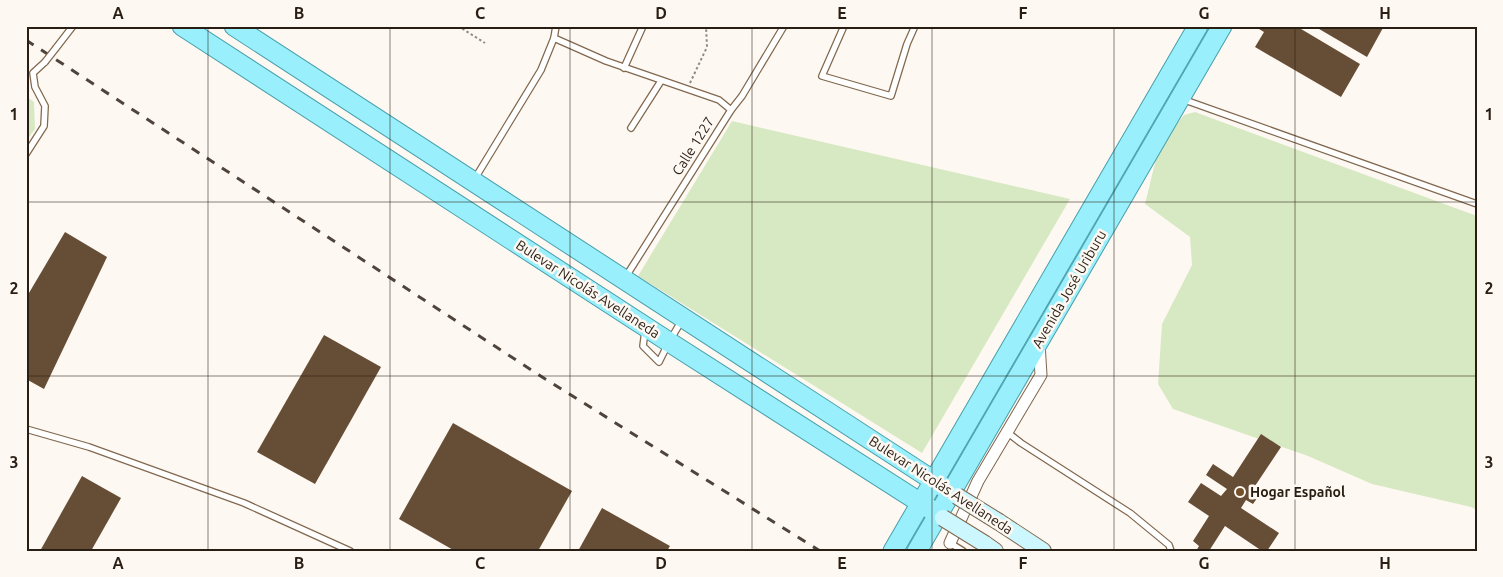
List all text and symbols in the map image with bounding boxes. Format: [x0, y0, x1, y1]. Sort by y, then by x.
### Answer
text: A [112, 4, 124, 22]
text: B [294, 4, 304, 22]
text: C [475, 4, 485, 22]
text: D [655, 4, 667, 22]
text: E [837, 4, 847, 22]
text: F [1019, 4, 1028, 22]
text: G [1198, 4, 1210, 22]
text: H [1379, 4, 1391, 22]
text: 1 [9, 105, 19, 123]
text: 1 [1484, 105, 1494, 123]
street label: Calle 1227 [669, 114, 717, 178]
street label: Avenida José Uriburu [1029, 227, 1109, 351]
street label: Bulevar Nicolás Avellaneda [513, 236, 663, 342]
text: 2 [9, 279, 19, 297]
text: 2 [1484, 279, 1494, 297]
street label: Bulevar Nicolás Avellaneda [866, 432, 1016, 538]
text: 3 [9, 453, 19, 471]
text: 3 [1484, 453, 1494, 471]
place label: Hogar Español [1250, 484, 1345, 500]
marker: Hogar Español [1234, 486, 1246, 498]
text: A [112, 554, 124, 572]
text: B [294, 554, 304, 572]
text: C [475, 554, 485, 572]
text: D [655, 554, 667, 572]
text: E [837, 554, 847, 572]
text: F [1019, 554, 1028, 572]
text: G [1198, 554, 1210, 572]
text: H [1379, 554, 1391, 572]

